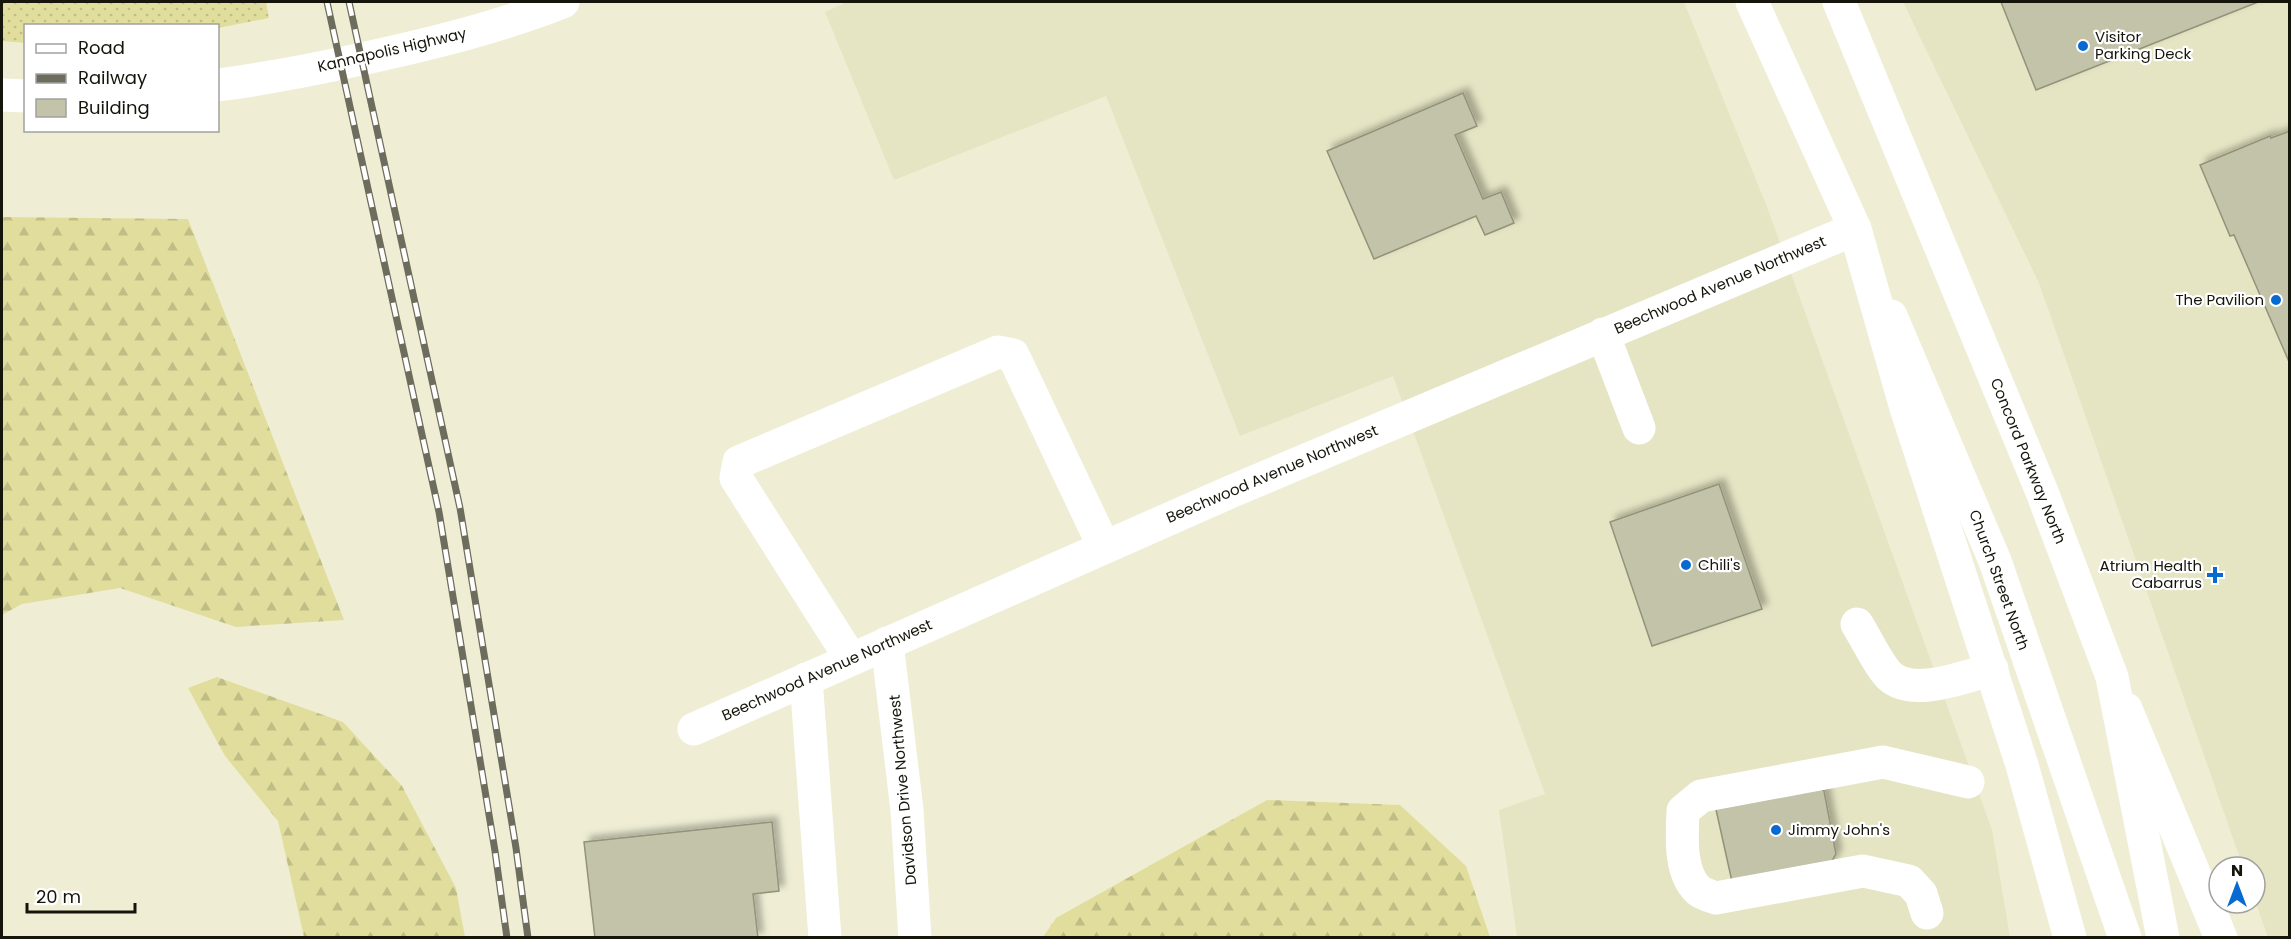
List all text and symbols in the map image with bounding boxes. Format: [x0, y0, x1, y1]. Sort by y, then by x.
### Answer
street label: Kannapolis Highway [315, 22, 469, 77]
legend [24, 24, 219, 132]
place label: Visitor Parking Deck [2095, 26, 2192, 64]
text: Road [78, 35, 125, 60]
marker: Visitor Parking Deck [2076, 39, 2090, 53]
text: Railway [78, 65, 147, 90]
text: Building [78, 95, 150, 120]
street label: Beechwood Avenue Northwest [1611, 230, 1829, 339]
place label: The Pavilion [2175, 289, 2264, 310]
marker: The Pavilion [2269, 293, 2283, 307]
street label: Concord Parkway North [1986, 375, 2071, 547]
street label: Beechwood Avenue Northwest [1163, 419, 1381, 528]
street label: Church Street North [1964, 507, 2035, 653]
place label: Chili's [1698, 554, 1741, 575]
place label: Atrium Health Cabarrus [2100, 555, 2202, 593]
marker: Chili's [1679, 558, 1693, 572]
marker: Atrium Health Cabarrus [2206, 566, 2224, 584]
street label: Beechwood Avenue Northwest [718, 614, 935, 726]
street label: Davidson Drive Northwest [884, 694, 921, 886]
place label: Jimmy John's [1788, 819, 1890, 840]
marker: Jimmy John's [1769, 823, 1783, 837]
north arrow [2207, 855, 2267, 915]
text: N [2231, 859, 2243, 882]
scale bar [27, 876, 135, 914]
text: 20 m [36, 884, 81, 909]

